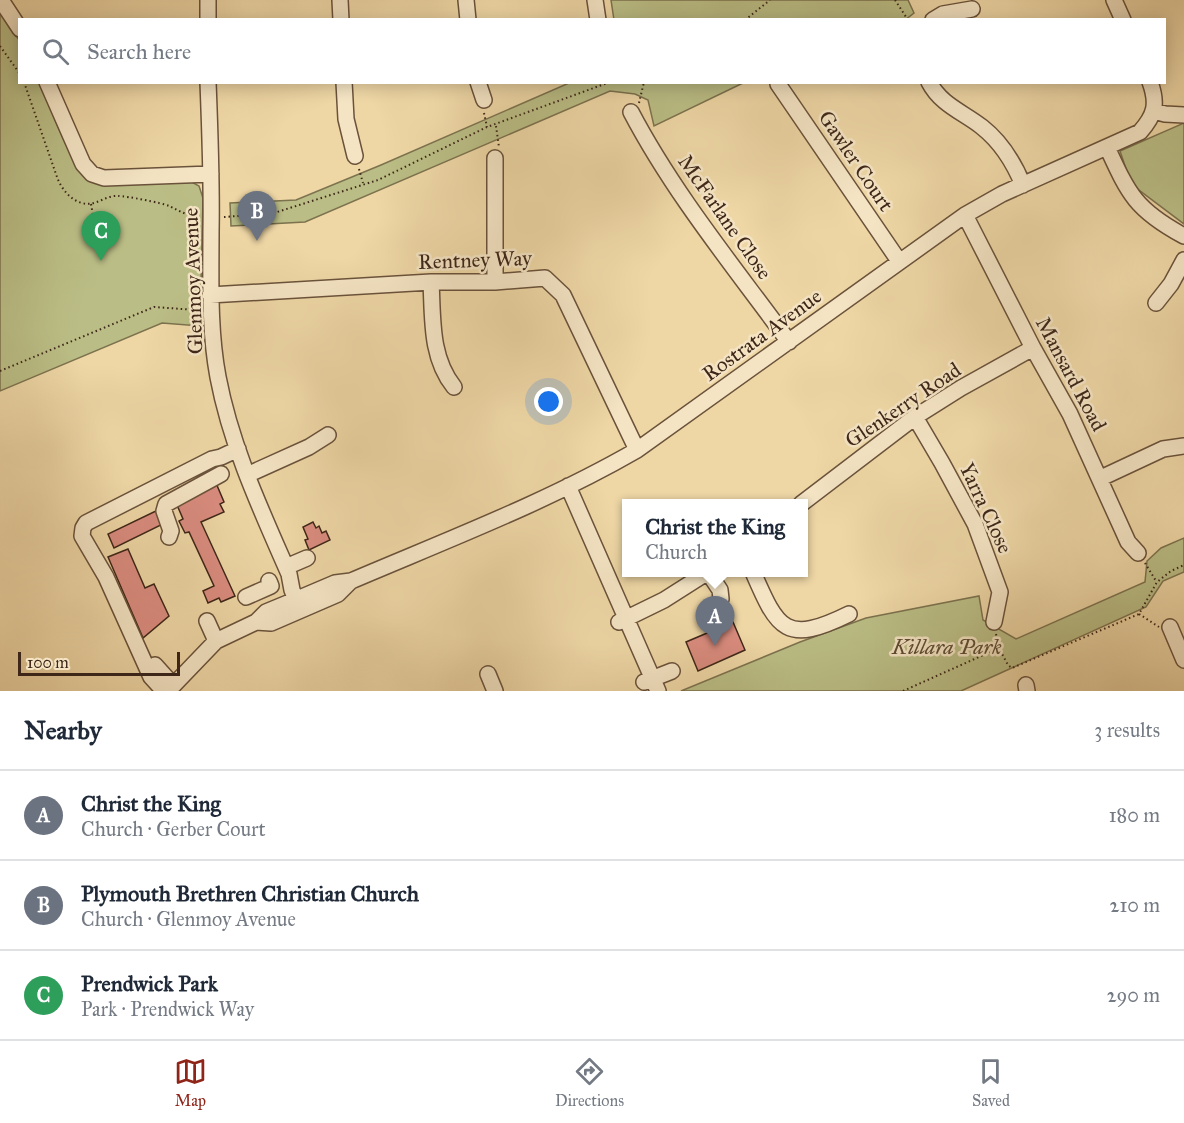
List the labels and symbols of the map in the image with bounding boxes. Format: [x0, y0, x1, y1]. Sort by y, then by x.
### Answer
street label: Gawler Court [813, 106, 900, 217]
street label: McFarlane Close [672, 150, 778, 285]
pin: B [238, 192, 276, 241]
street label: Glenmoy Avenue [177, 207, 209, 355]
pin: C [82, 212, 120, 261]
street label: Rentney Way [418, 245, 533, 275]
street label: Rostrata Avenue [697, 283, 827, 387]
street label: Mansard Road [1030, 312, 1112, 436]
street label: Glenkerry Road [840, 356, 966, 453]
your location [534, 387, 563, 416]
street label: Yarra Close [954, 459, 1018, 558]
pin: A [696, 596, 734, 646]
park label: Killara Park [891, 634, 1002, 660]
scale bar [18, 649, 180, 676]

